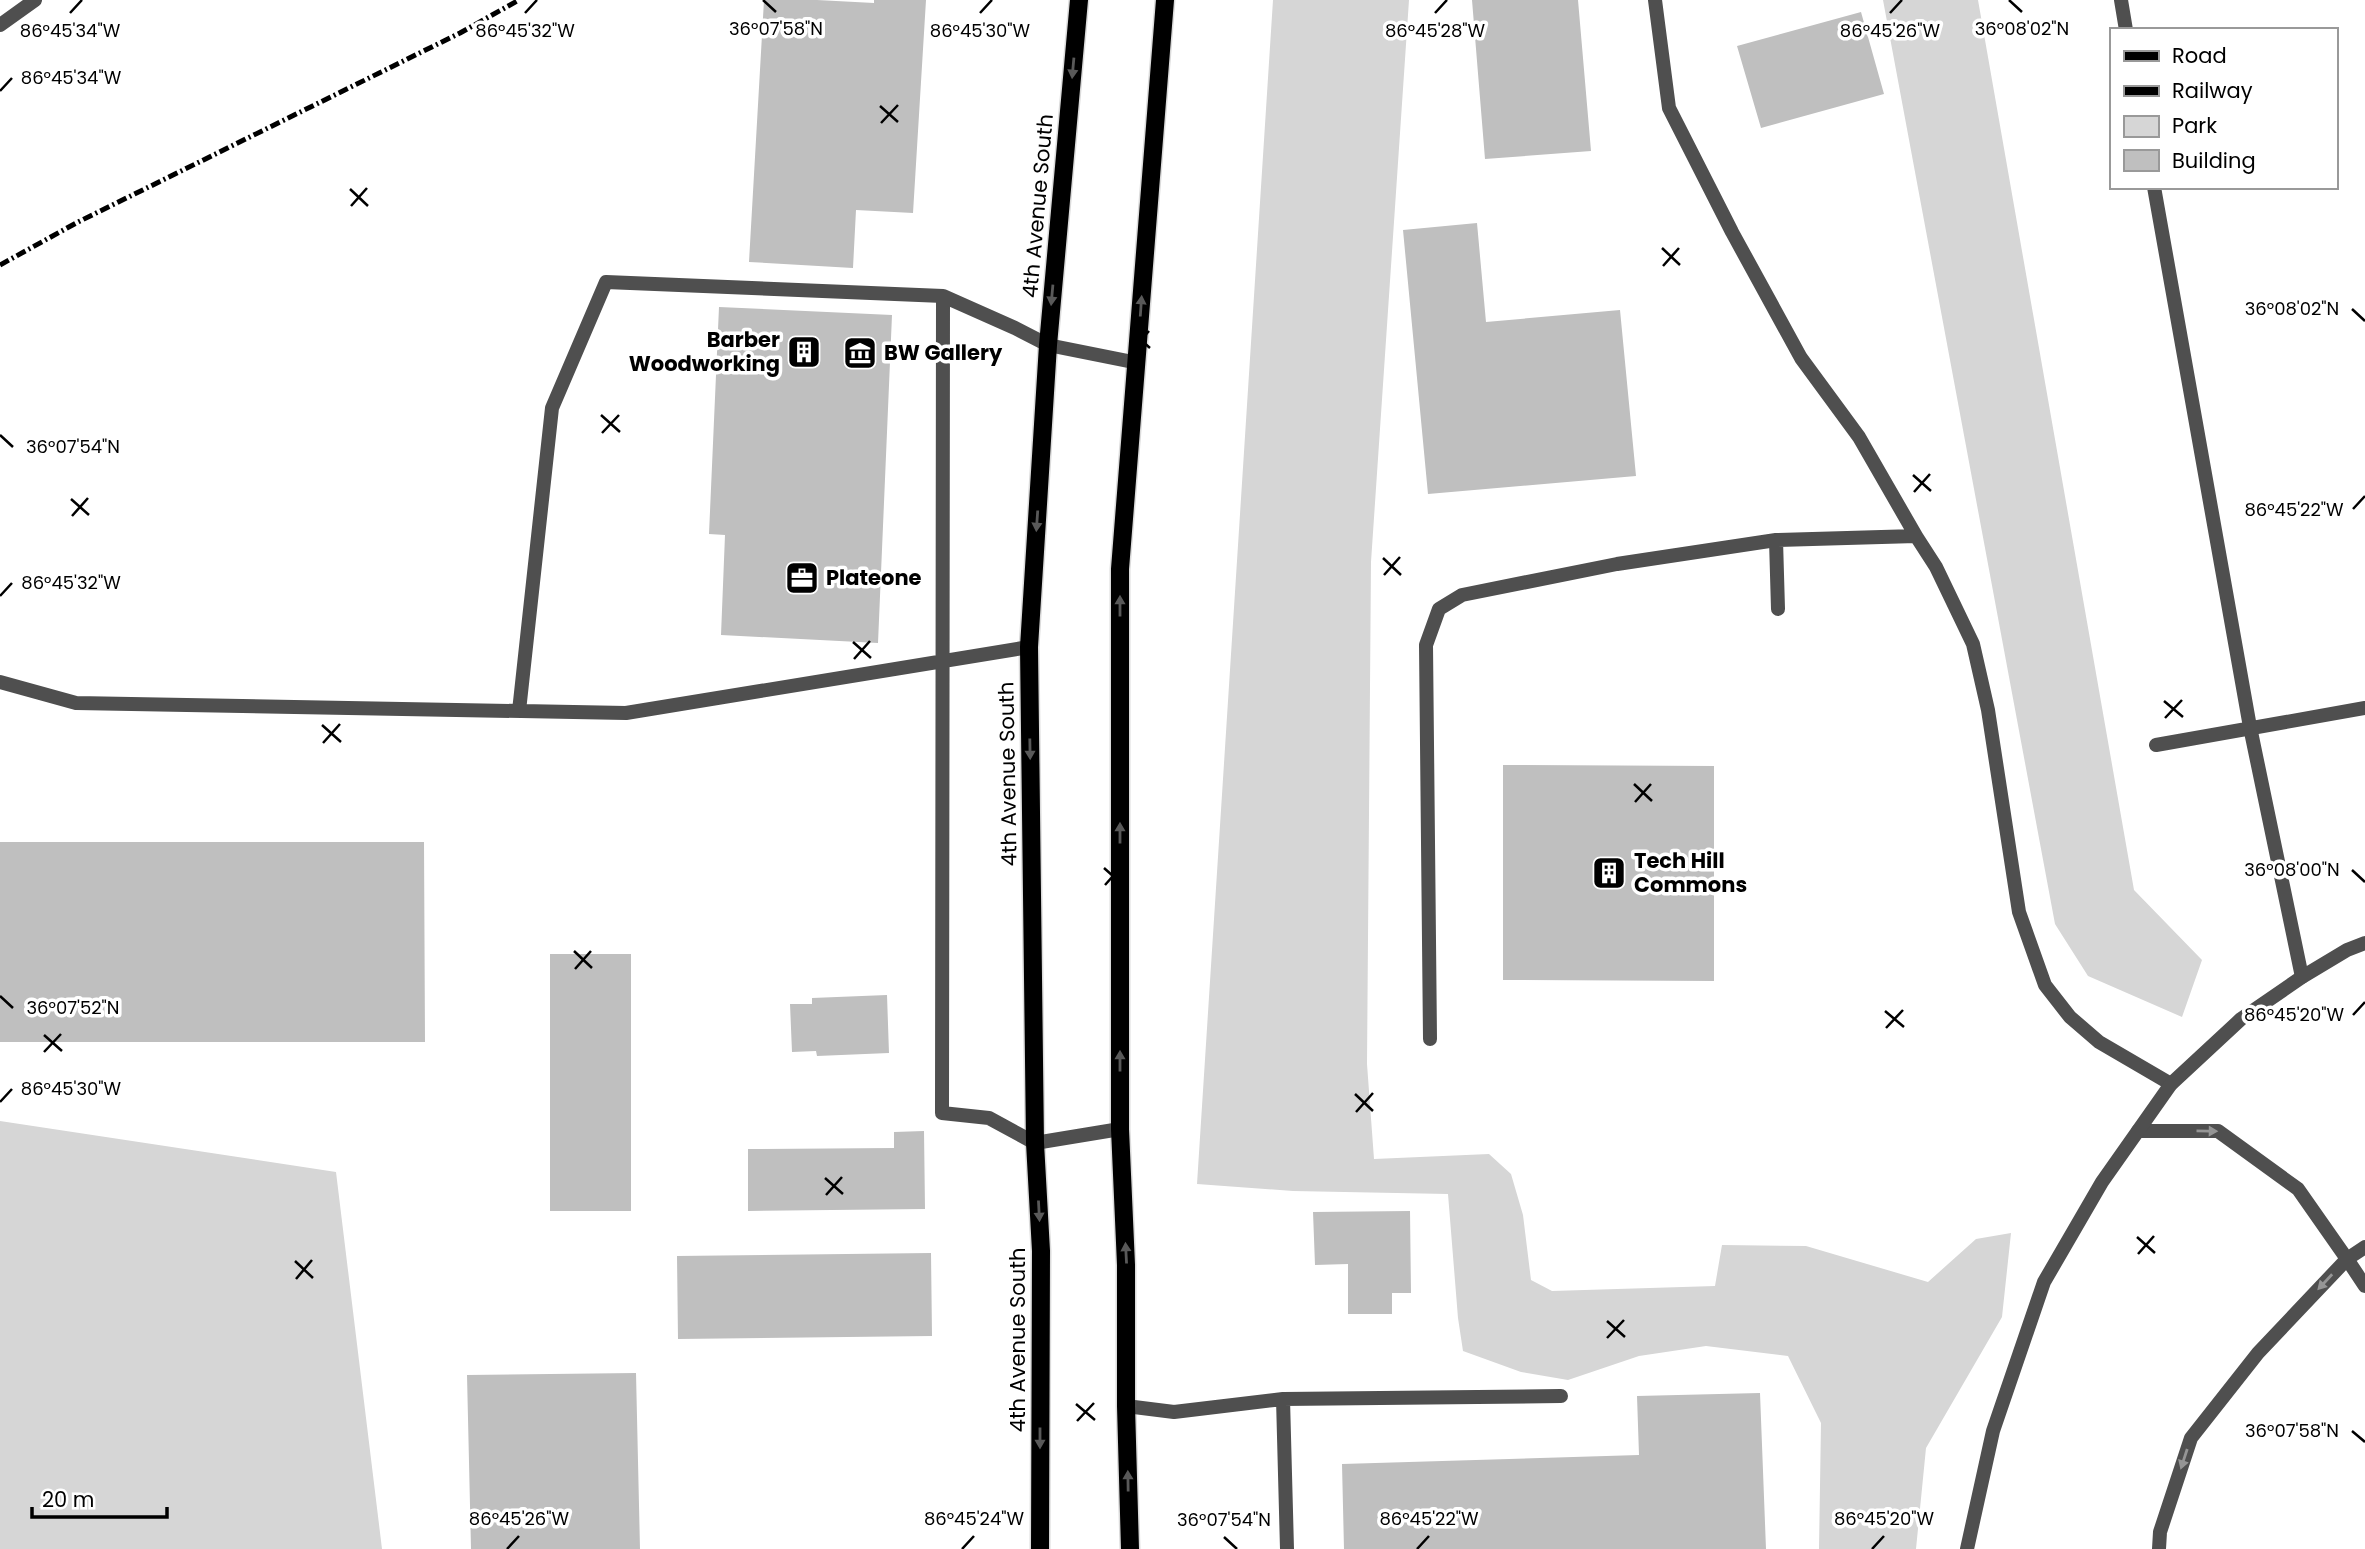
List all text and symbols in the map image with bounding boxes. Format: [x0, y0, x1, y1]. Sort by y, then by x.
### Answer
text: 36°07'58"N [729, 16, 823, 41]
text: 36°08'02"N [1975, 16, 2069, 41]
text: 86°45'34"W [20, 18, 121, 43]
text: 86°45'32"W [475, 18, 575, 43]
text: 86°45'30"W [930, 18, 1031, 43]
text: 86°45'28"W [1385, 18, 1486, 43]
text: 86°45'26"W [1840, 18, 1941, 43]
legend [2110, 28, 2337, 189]
text: Road [2172, 41, 2227, 70]
one-way arrow [1067, 57, 1078, 79]
text: 86°45'34"W [21, 65, 122, 90]
text: Railway [2172, 76, 2253, 105]
text: Park [2172, 111, 2217, 140]
street label: 4th Avenue South [1015, 113, 1060, 299]
text: Building [2172, 146, 2256, 175]
one-way arrow [1046, 284, 1057, 306]
one-way arrow [1136, 294, 1147, 316]
text: 36°08'02"N [2245, 296, 2339, 321]
place label: Barber Woodworking [629, 325, 780, 378]
building icon: Barber Woodworking [785, 333, 823, 371]
museum icon: BW Gallery [841, 334, 879, 372]
place label: BW Gallery [884, 338, 1003, 367]
text: 36°07'54"N [26, 434, 120, 459]
text: 86°45'22"W [2244, 497, 2344, 522]
one-way arrow [1031, 511, 1042, 533]
office icon: Plateone [783, 559, 821, 597]
place label: Plateone [826, 563, 922, 592]
text: 86°45'32"W [21, 570, 121, 595]
one-way arrow [1114, 594, 1126, 616]
street label: 4th Avenue South [991, 681, 1024, 867]
one-way arrow [1024, 738, 1036, 760]
one-way arrow [1114, 822, 1126, 844]
place label: Tech Hill Commons [1634, 846, 1747, 899]
building icon: Tech Hill Commons [1590, 854, 1628, 892]
text: 36°08'00"N [2244, 857, 2340, 882]
text: 36°07'52"N [27, 995, 119, 1020]
text: 86°45'20"W [2244, 1002, 2344, 1027]
one-way arrow [1114, 1049, 1126, 1071]
text: 86°45'30"W [21, 1076, 122, 1101]
one-way arrow [2196, 1126, 2218, 1137]
one-way arrow [1034, 1200, 1045, 1222]
one-way arrow [1120, 1242, 1131, 1264]
street label: 4th Avenue South [1003, 1248, 1032, 1432]
one-way arrow [2318, 1273, 2334, 1290]
text: 36°07'58"N [2245, 1418, 2339, 1443]
one-way arrow [1034, 1428, 1046, 1450]
one-way arrow [2179, 1448, 2189, 1469]
one-way arrow [1123, 1470, 1134, 1492]
scale bar [32, 1476, 166, 1520]
text: 20 m [42, 1485, 95, 1514]
text: 86°45'26"W [469, 1506, 570, 1531]
text: 86°45'24"W [924, 1506, 1025, 1531]
text: 86°45'22"W [1379, 1506, 1479, 1531]
text: 86°45'20"W [1834, 1506, 1934, 1531]
text: 36°07'54"N [1177, 1507, 1271, 1532]

